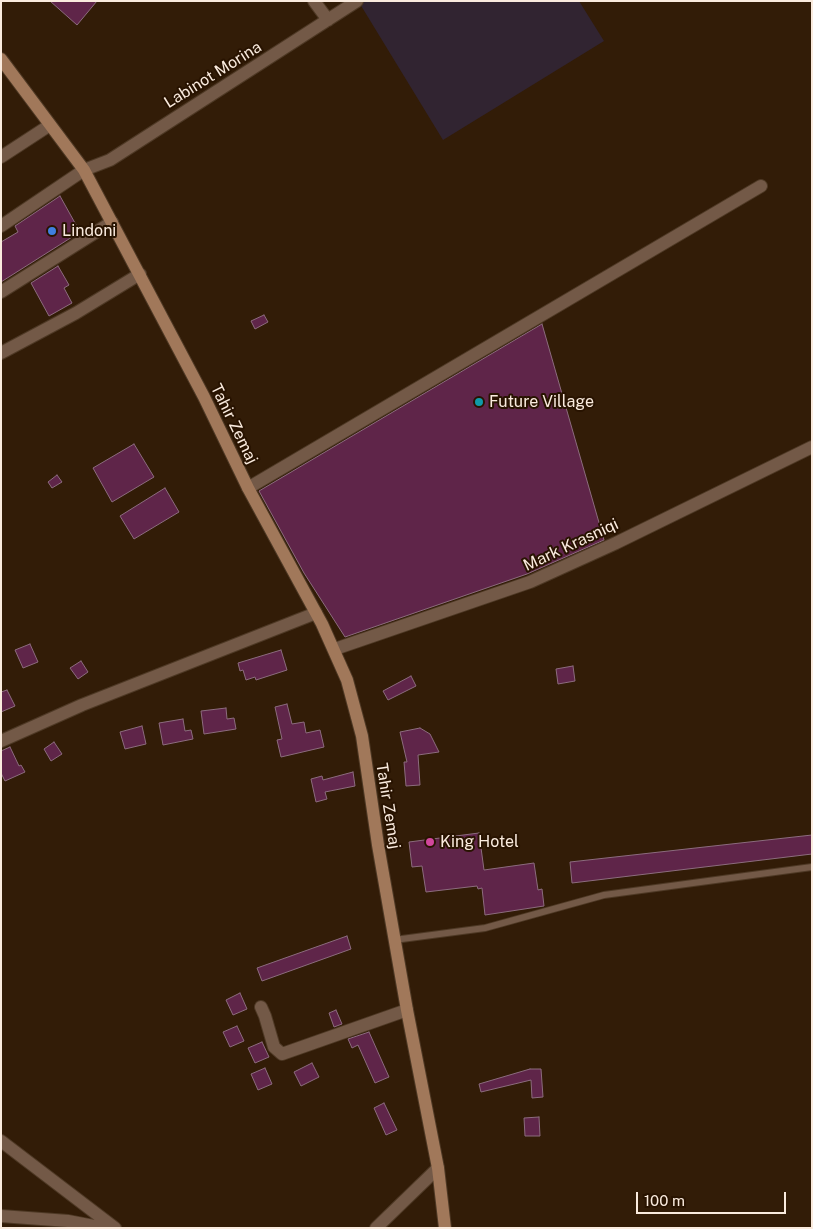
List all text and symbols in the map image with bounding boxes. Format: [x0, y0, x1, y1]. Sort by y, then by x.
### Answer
street label: Labinot Morina [161, 37, 265, 113]
place label: Lindoni [62, 221, 116, 241]
marker: Lindoni [46, 225, 58, 237]
street label: Tahir Zemaj [206, 381, 262, 467]
place label: Future Village [489, 392, 594, 412]
marker: Future Village [473, 396, 485, 408]
street label: Mark Krasniqi [520, 515, 622, 575]
street label: Tahir Zemaj [372, 762, 404, 850]
place label: King Hotel [440, 832, 519, 852]
marker: King Hotel [424, 836, 436, 848]
scale bar [638, 1182, 788, 1214]
text: 100 m [644, 1192, 685, 1209]

